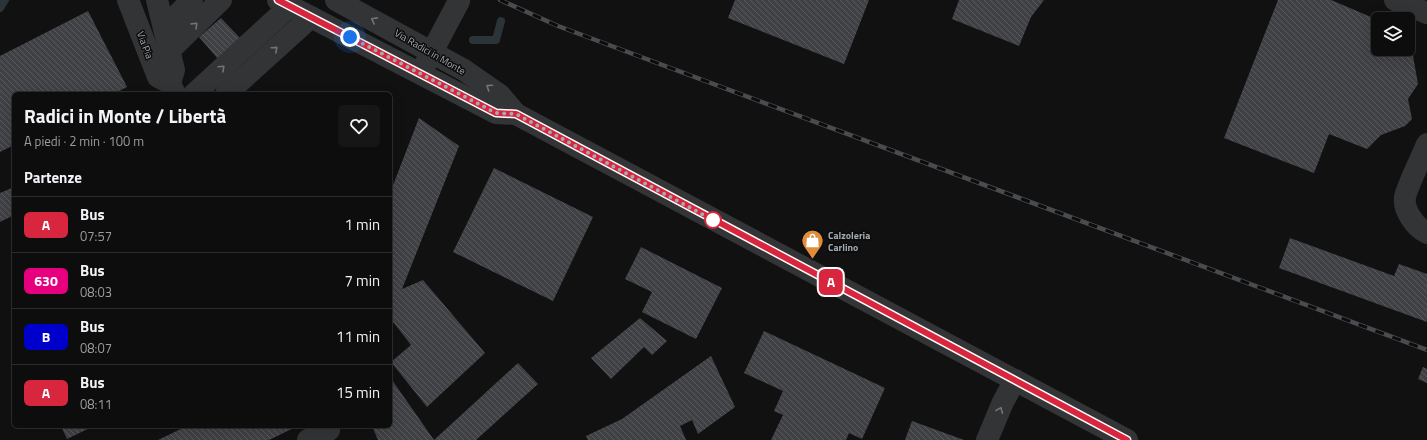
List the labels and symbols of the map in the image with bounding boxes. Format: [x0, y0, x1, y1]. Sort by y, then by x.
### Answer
one-way arrow [370, 17, 378, 25]
one-way arrow [190, 23, 198, 30]
street label: Via Radici in Monte [392, 26, 468, 78]
your location [340, 27, 360, 47]
street label: Via Pia [133, 29, 157, 61]
one-way arrow [271, 47, 278, 54]
one-way arrow [218, 65, 225, 72]
one-way arrow [486, 85, 493, 92]
unlabelled marker [704, 211, 722, 229]
shop icon: Calzoleria Carlino [800, 228, 826, 261]
place label: Calzoleria Carlino [828, 228, 870, 255]
line badge: A [818, 269, 844, 295]
one-way arrow [995, 406, 1003, 414]

